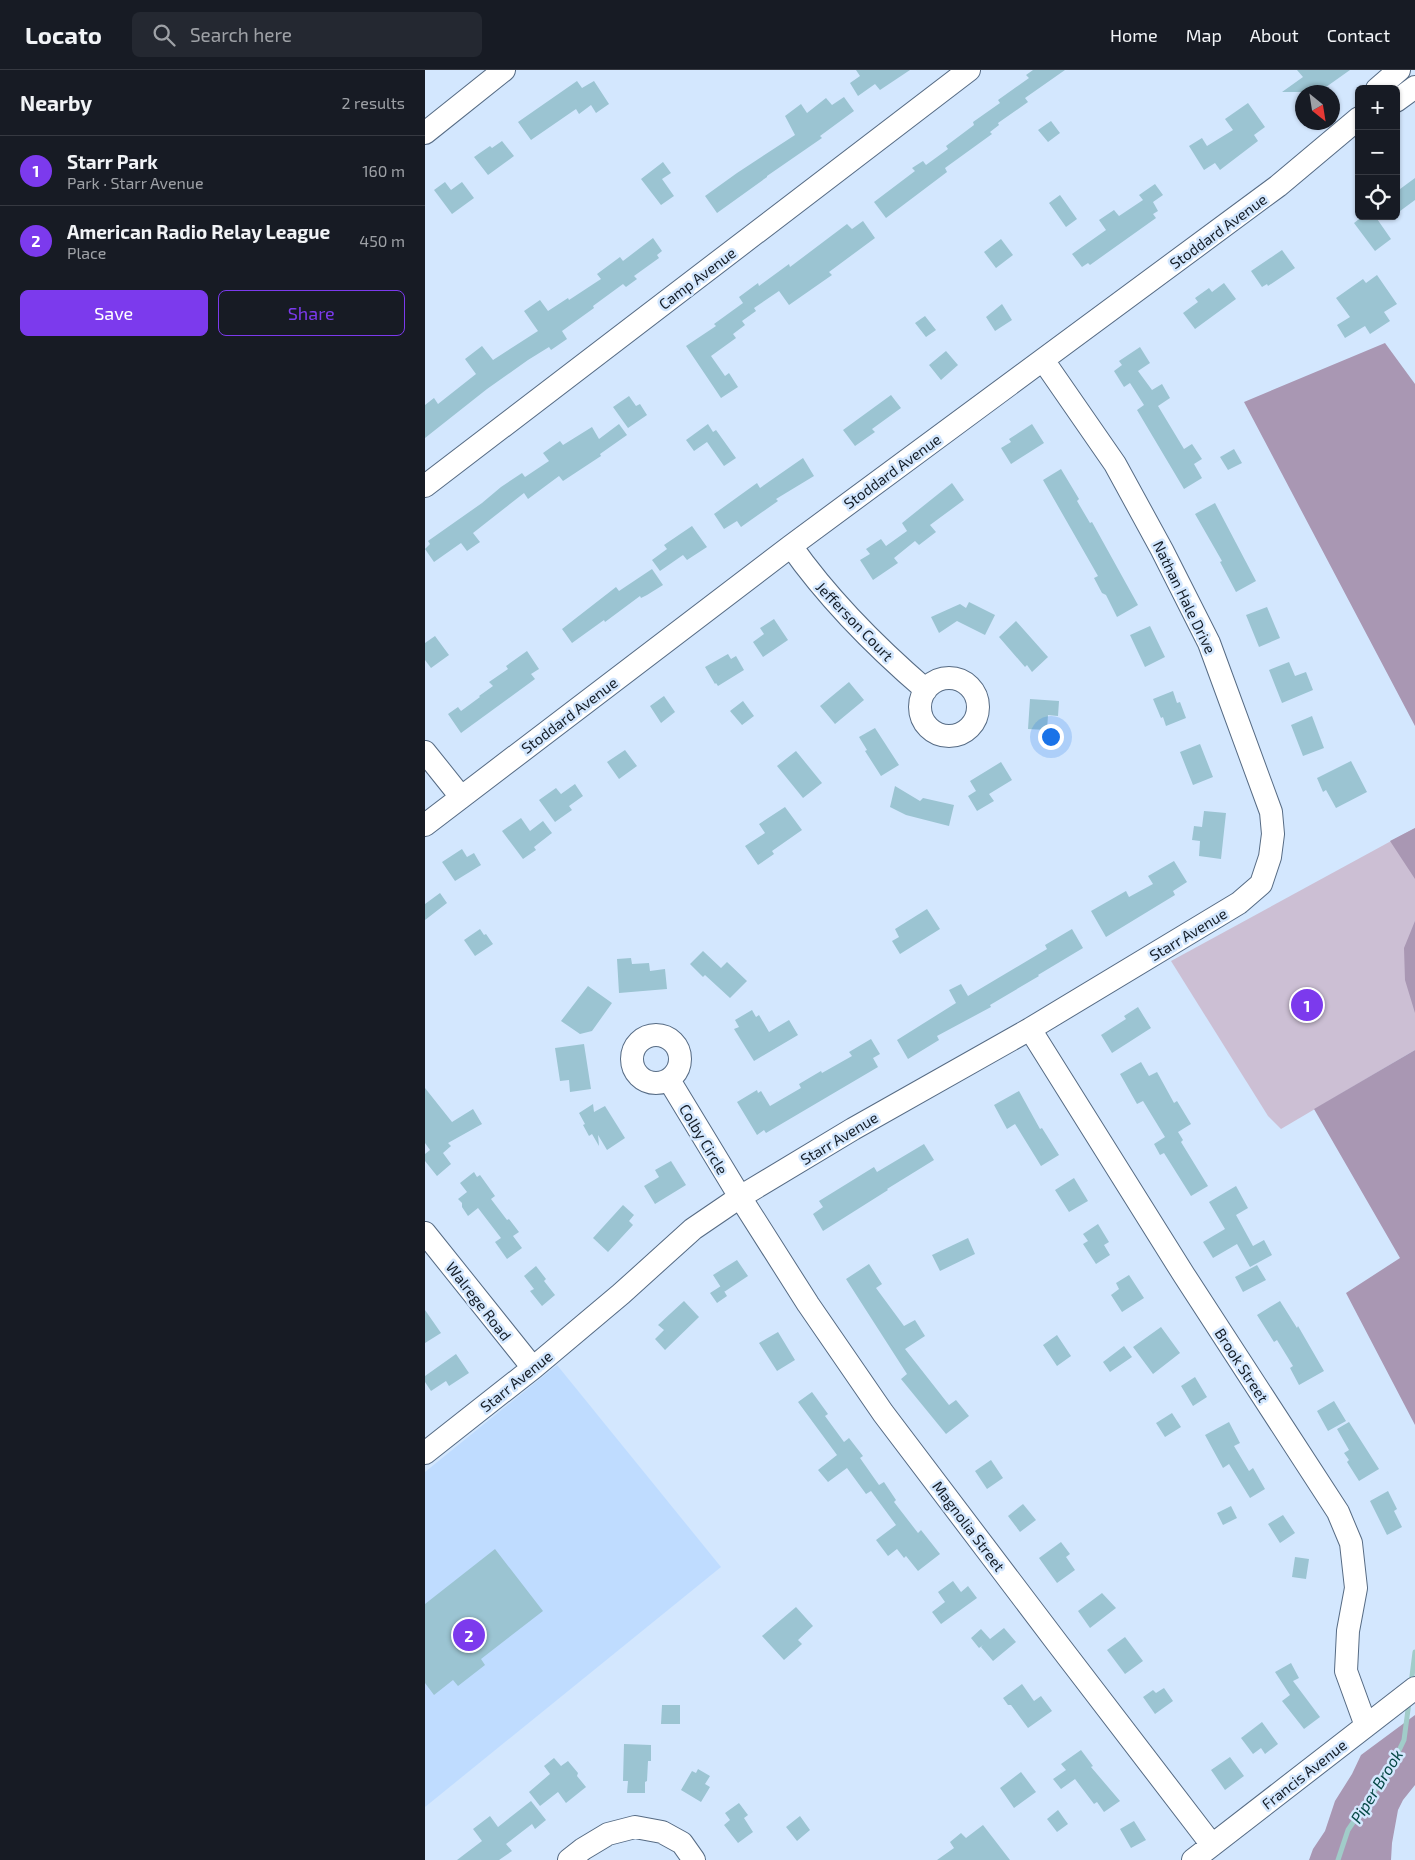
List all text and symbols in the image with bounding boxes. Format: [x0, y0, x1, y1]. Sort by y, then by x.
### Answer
search box [132, 12, 482, 57]
text: Locato [25, 20, 102, 49]
icon: search [150, 21, 178, 49]
text: Search here [190, 23, 292, 46]
text: Home [1110, 24, 1158, 46]
text: Map [1186, 24, 1222, 46]
text: About [1250, 24, 1299, 46]
text: Contact [1327, 24, 1390, 46]
north arrow [1295, 85, 1340, 130]
map controls [1355, 85, 1400, 220]
button: + [1355, 85, 1400, 130]
text: Nearby [20, 90, 92, 115]
text: 2 results [342, 93, 405, 112]
button: − [1355, 130, 1400, 175]
text: Starr Park [67, 150, 158, 173]
text: 1 [33, 161, 39, 180]
text: 160 m [362, 161, 405, 180]
text: Park · Starr Avenue [67, 173, 204, 192]
button: locate [1355, 175, 1400, 220]
street label: Stoddard Avenue [1166, 190, 1270, 272]
text: American Radio Relay League [67, 220, 330, 243]
text: 2 [31, 231, 41, 250]
text: 450 m [359, 231, 405, 250]
text: Place [67, 243, 106, 262]
street label: Camp Avenue [655, 243, 739, 313]
button: Save [20, 290, 208, 336]
button: Share [218, 290, 405, 336]
street label: Stoddard Avenue [840, 430, 944, 512]
street label: Nathan Hale Drive [1150, 538, 1220, 656]
street label: Jefferson Court [813, 578, 898, 665]
street label: Stoddard Avenue [517, 673, 621, 757]
your location [1038, 724, 1064, 750]
street label: Starr Avenue [1146, 904, 1230, 964]
pin: 1 [1291, 986, 1323, 1024]
street label: Colby Circle [676, 1101, 732, 1177]
street label: Starr Avenue [797, 1108, 881, 1168]
street label: Walrege Road [443, 1258, 515, 1344]
street label: Brook Street [1211, 1325, 1273, 1406]
street label: Starr Avenue [476, 1347, 556, 1415]
street label: Magnolia Street [929, 1477, 1009, 1575]
pin: 2 [453, 1616, 485, 1654]
street label: Francis Avenue [1258, 1735, 1350, 1813]
water label: Piper Brook [1346, 1746, 1406, 1826]

